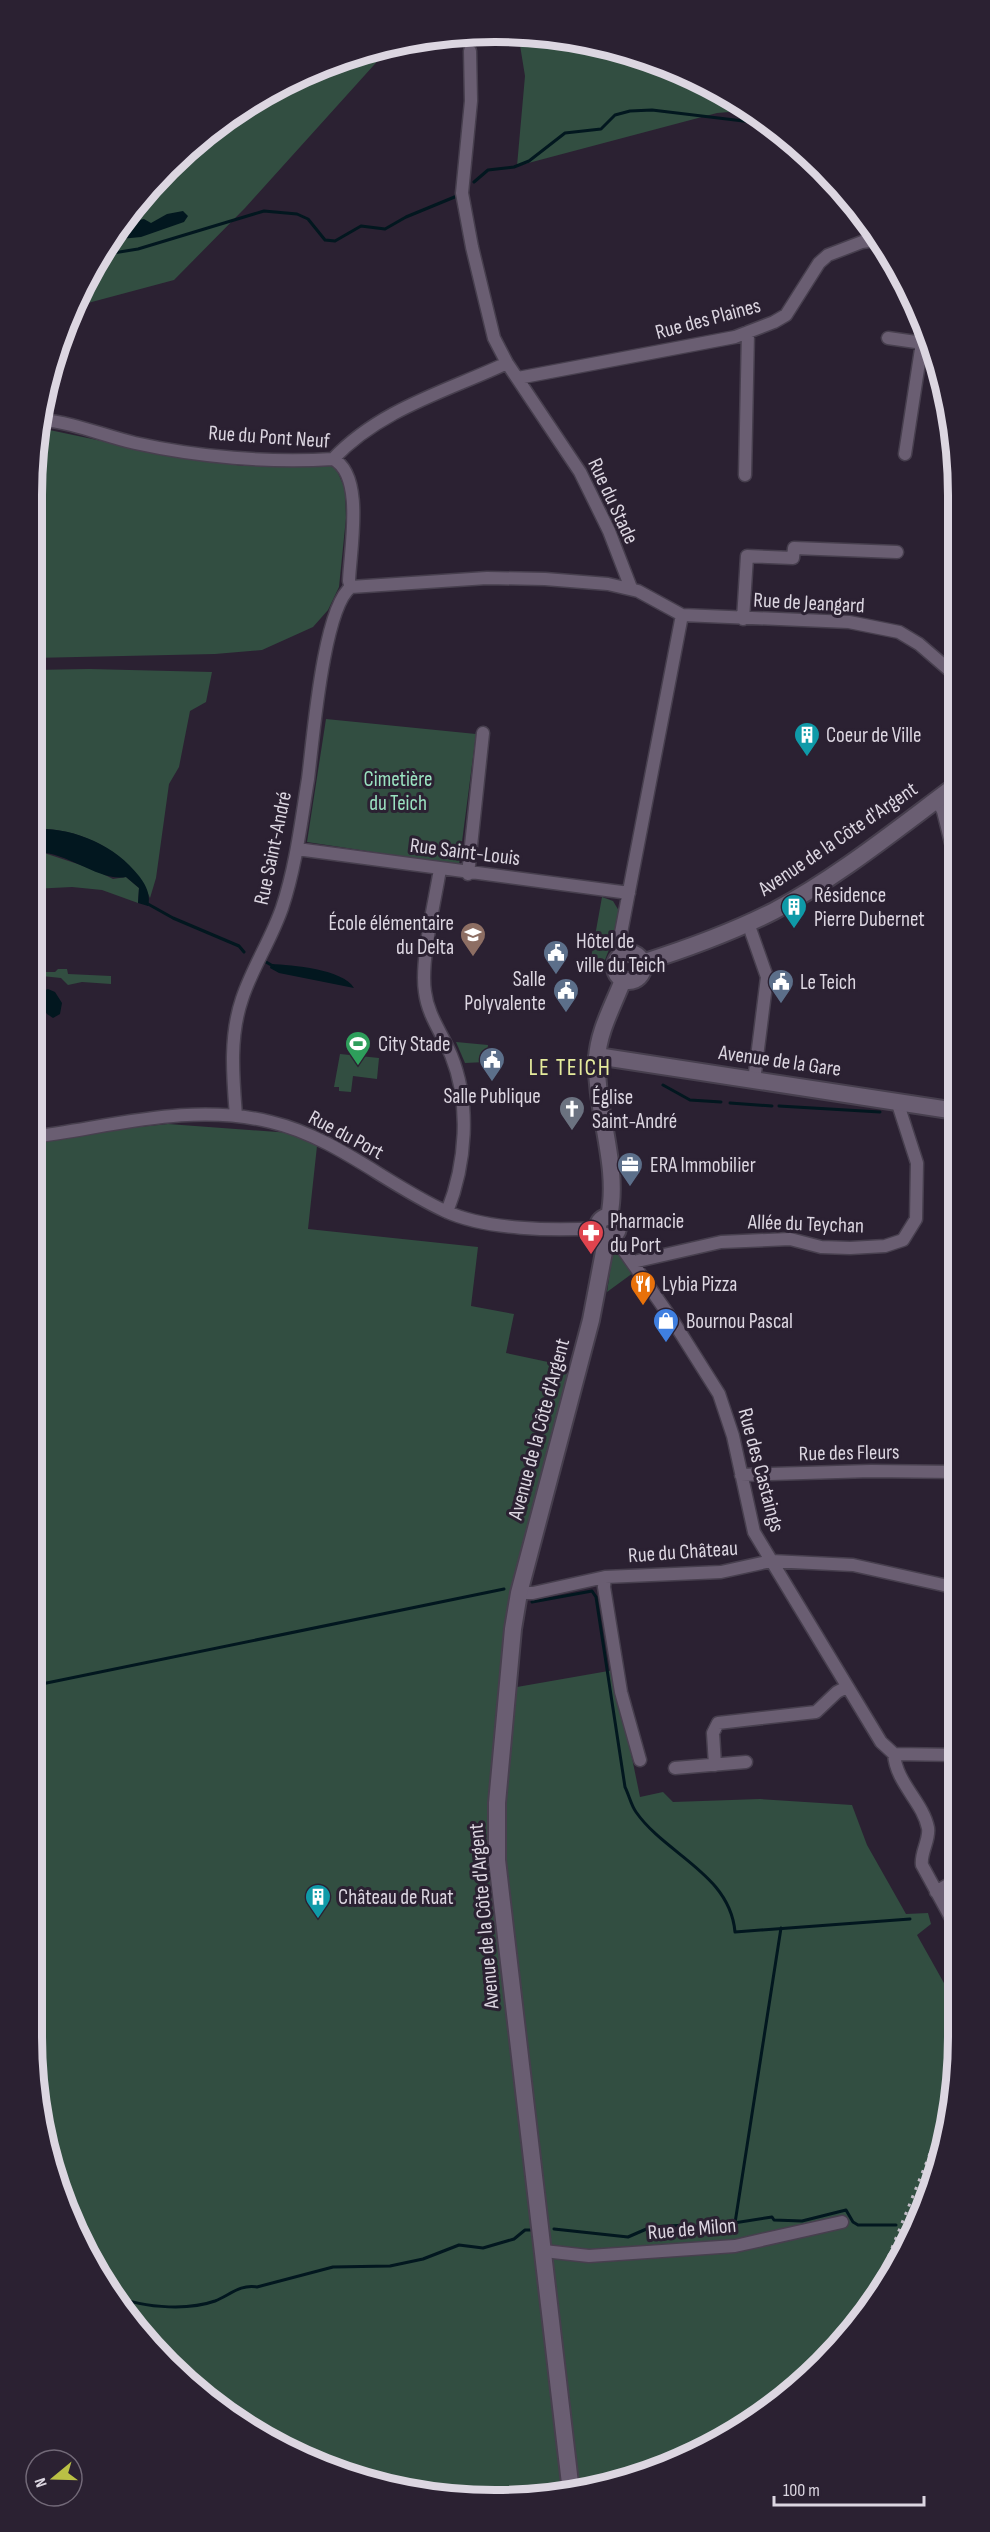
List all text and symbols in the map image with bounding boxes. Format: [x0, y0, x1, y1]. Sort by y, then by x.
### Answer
street label: Rue des Plaines [653, 293, 763, 345]
street label: Rue du Pont Neuf [207, 420, 331, 454]
street label: Rue du Stade [582, 454, 644, 548]
street label: Rue de Jeangard [753, 588, 865, 618]
building icon: Coeur de Ville [792, 720, 822, 758]
place label: Coeur de Ville [826, 723, 921, 748]
park label: Cimetière du Teich [364, 767, 432, 816]
street label: Avenue de la Côte d'Argent [753, 777, 922, 902]
street label: Rue Saint-André [249, 789, 297, 907]
street label: Rue Saint-Louis [408, 833, 522, 871]
place label: Résidence Pierre Dubernet [814, 883, 925, 932]
building icon: Résidence Pierre Dubernet [779, 892, 809, 930]
place label: École élémentaire du Delta [328, 911, 454, 960]
school or university icon: École élémentaire du Delta [458, 920, 488, 958]
place label: Hôtel de ville du Teich [576, 929, 665, 978]
public building icon: Hôtel de ville du Teich [541, 938, 571, 976]
place label: Salle Polyvalente [464, 967, 546, 1016]
public building icon: Le Teich [766, 967, 796, 1005]
place label: Le Teich [800, 970, 856, 995]
public building icon: Salle Polyvalente [551, 976, 581, 1014]
sports icon: City Stade [343, 1029, 373, 1067]
place label: City Stade [378, 1032, 451, 1057]
street label: Avenue de la Gare [716, 1040, 843, 1082]
public building icon: Salle Publique [477, 1045, 507, 1083]
district label: LE TEICH [529, 1053, 611, 1082]
place label: Salle Publique [443, 1084, 541, 1109]
place label: Église Saint-André [592, 1085, 677, 1134]
church icon: Église Saint-André [557, 1094, 587, 1132]
street label: Rue du Port [304, 1105, 388, 1165]
office icon: ERA Immobilier [615, 1150, 645, 1188]
place label: ERA Immobilier [650, 1153, 756, 1178]
place label: Pharmacie du Port [610, 1209, 684, 1258]
street label: Allée du Teychan [747, 1209, 864, 1239]
pharmacy icon: Pharmacie du Port [576, 1218, 606, 1256]
restaurant icon: Lybia Pizza [628, 1269, 658, 1307]
place label: Lybia Pizza [662, 1272, 737, 1297]
shop icon: Bournou Pascal [651, 1306, 681, 1344]
place label: Bournou Pascal [686, 1309, 793, 1334]
street label: Avenue de la Côte d'Argent [503, 1336, 575, 1523]
street label: Rue des Castaings [732, 1405, 790, 1535]
street label: Rue des Fleurs [798, 1440, 900, 1466]
street label: Rue du Château [627, 1536, 739, 1568]
street label: Avenue de la Côte d'Argent [463, 1822, 505, 2011]
building icon: Château de Ruat [303, 1882, 333, 1920]
place label: Château de Ruat [338, 1885, 454, 1910]
street label: Rue de Milon [647, 2213, 737, 2245]
north arrow [24, 2448, 84, 2508]
scale bar [774, 2469, 924, 2507]
text: N [31, 2475, 52, 2490]
text: 100 m [783, 2480, 820, 2501]

